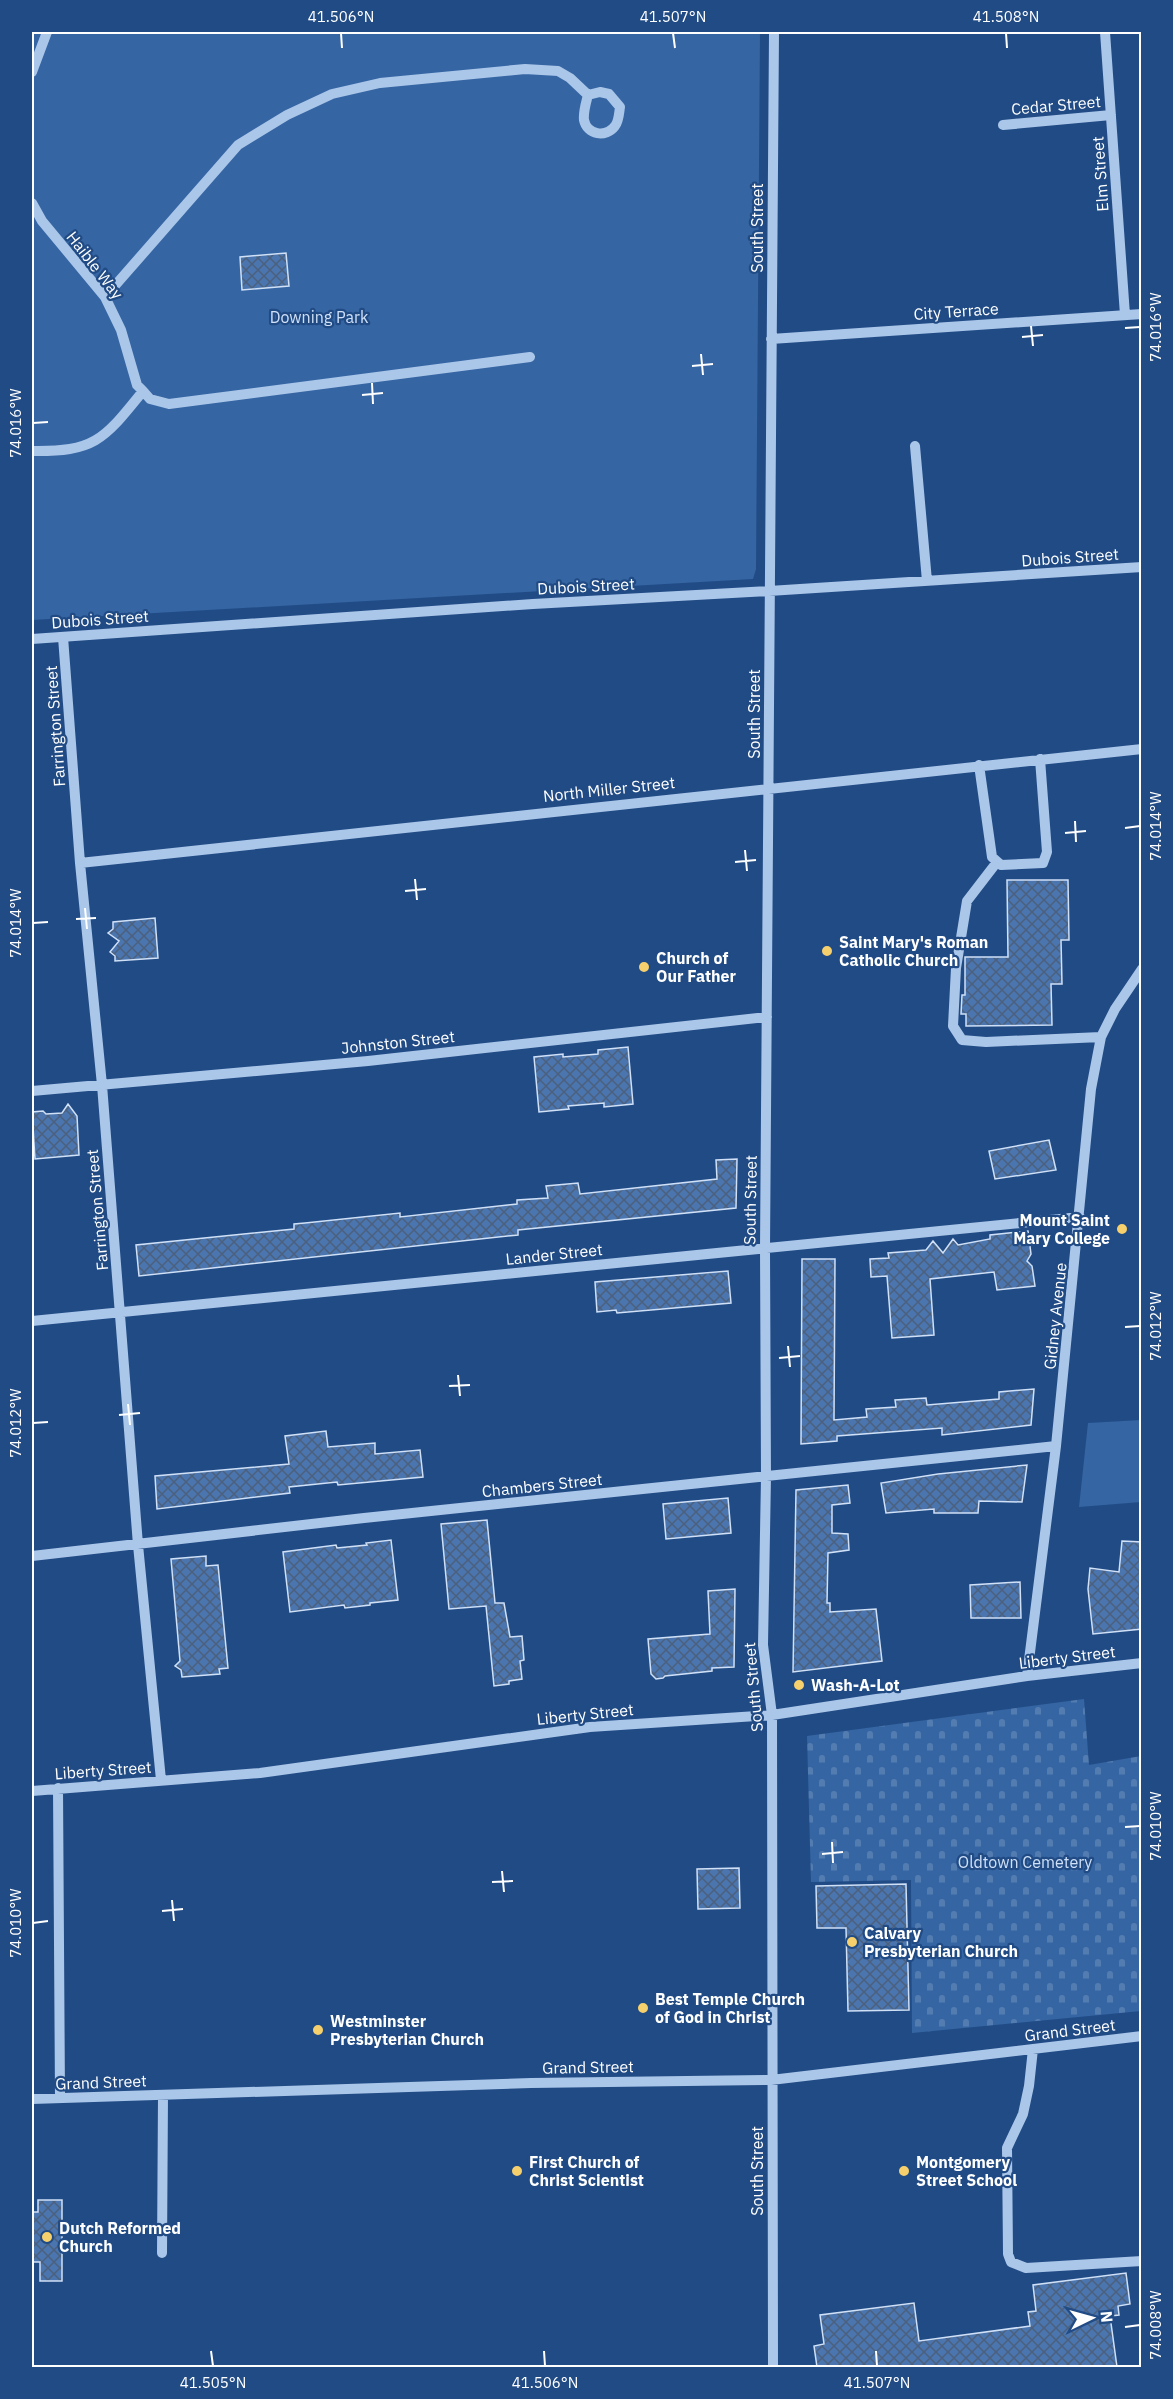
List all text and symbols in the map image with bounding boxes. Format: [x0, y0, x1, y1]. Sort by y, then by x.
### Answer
text: 41.506°N [308, 7, 374, 26]
text: 41.507°N [640, 7, 706, 26]
text: 41.508°N [973, 7, 1039, 26]
street label: Cedar Street [1010, 91, 1102, 119]
street label: Elm Street [1087, 136, 1113, 212]
street label: South Street [747, 183, 767, 273]
street label: Haible Way [62, 227, 128, 303]
text: 74.016°W [1146, 292, 1165, 362]
street label: City Terrace [913, 298, 999, 324]
park label: Downing Park [270, 307, 369, 327]
text: 74.016°W [6, 388, 25, 458]
street label: Dubois Street [1021, 544, 1119, 570]
street label: Dubois Street [537, 573, 635, 599]
street label: Dubois Street [51, 606, 149, 632]
street label: Farrington Street [41, 665, 69, 787]
street label: South Street [744, 669, 764, 759]
street label: North Miller Street [542, 772, 676, 806]
text: 74.014°W [1146, 791, 1165, 861]
text: 74.014°W [6, 888, 25, 958]
place label: Saint Mary's Roman Catholic Church [839, 932, 988, 970]
marker: Saint Mary's Roman Catholic Church [820, 944, 834, 958]
place label: Church of Our Father [656, 948, 737, 986]
marker: Church of Our Father [637, 960, 651, 974]
street label: Johnston Street [340, 1026, 456, 1058]
street label: Farrington Street [82, 1149, 112, 1271]
street label: South Street [739, 1155, 761, 1245]
place label: Mount Saint Mary College [1013, 1210, 1110, 1248]
marker: Mount Saint Mary College [1115, 1222, 1129, 1236]
street label: Lander Street [505, 1239, 603, 1269]
street label: Gidney Avenue [1039, 1261, 1071, 1370]
text: 74.012°W [1146, 1291, 1165, 1361]
text: 74.012°W [6, 1388, 25, 1458]
street label: Chambers Street [481, 1469, 603, 1501]
street label: South Street [739, 1641, 767, 1733]
street label: Liberty Street [1018, 1641, 1116, 1673]
place label: Wash-A-Lot [811, 1675, 900, 1695]
marker: Wash-A-Lot [792, 1678, 806, 1692]
street label: Liberty Street [536, 1699, 634, 1729]
street label: Liberty Street [54, 1757, 152, 1783]
text: 74.010°W [1146, 1791, 1165, 1861]
park label: Oldtown Cemetery [958, 1852, 1092, 1872]
text: 74.010°W [6, 1888, 25, 1958]
place label: Calvary Presbyterian Church [864, 1923, 1018, 1961]
marker: Calvary Presbyterian Church [845, 1935, 859, 1949]
place label: Best Temple Church of God in Christ [655, 1989, 805, 2027]
marker: Best Temple Church of God in Christ [636, 2001, 650, 2015]
place label: Westminster Presbyterian Church [330, 2011, 484, 2049]
street label: Grand Street [1023, 2014, 1117, 2046]
marker: Westminster Presbyterian Church [311, 2023, 325, 2037]
street label: Grand Street [542, 2056, 634, 2078]
street label: Grand Street [55, 2070, 147, 2094]
street label: South Street [747, 2126, 767, 2216]
place label: First Church of Christ Scientist [529, 2152, 644, 2190]
place label: Montgomery Street School [916, 2152, 1017, 2190]
marker: First Church of Christ Scientist [510, 2164, 524, 2178]
marker: Montgomery Street School [897, 2164, 911, 2178]
place label: Dutch Reformed Church [59, 2218, 181, 2256]
marker: Dutch Reformed Church [40, 2230, 54, 2244]
north arrow [1062, 2288, 1122, 2348]
text: 74.008°W [1146, 2290, 1165, 2360]
text: N [1096, 2310, 1117, 2323]
text: 41.505°N [180, 2373, 246, 2392]
text: 41.506°N [512, 2373, 578, 2392]
text: 41.507°N [844, 2373, 910, 2392]

